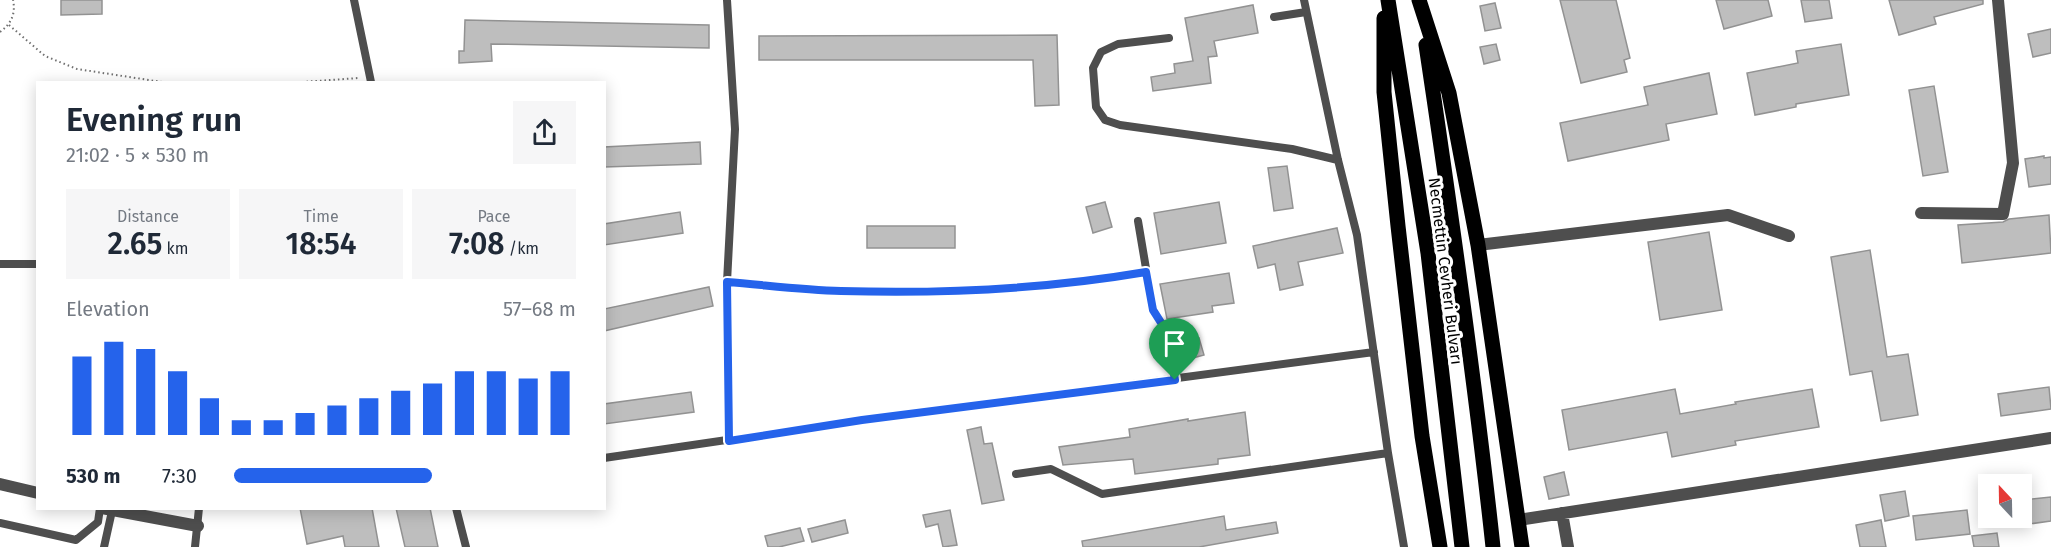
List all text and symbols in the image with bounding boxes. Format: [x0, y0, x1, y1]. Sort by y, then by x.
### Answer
text: Evening run [66, 100, 242, 140]
button: share [513, 101, 576, 164]
text: 21:02 · 5 × 530 m [66, 143, 209, 167]
street label: Necmettin Cevheri Bulvarı [1425, 177, 1466, 366]
text: Distance [117, 207, 179, 226]
text: Time [303, 207, 339, 226]
text: Pace [477, 207, 511, 226]
text: 2.65 [108, 226, 162, 262]
text: 18:54 [286, 226, 356, 262]
text: 7:08 [449, 226, 505, 262]
text: km [162, 239, 188, 258]
text: /km [505, 239, 539, 258]
text: Elevation [66, 297, 150, 321]
text: 57–68 m [503, 297, 576, 321]
pin [1149, 318, 1200, 380]
icon: arrive [1158, 327, 1191, 360]
text: 530 m [66, 464, 120, 488]
text: 7:30 [162, 464, 197, 488]
north arrow [1978, 474, 2032, 528]
map controls [1978, 474, 2032, 528]

